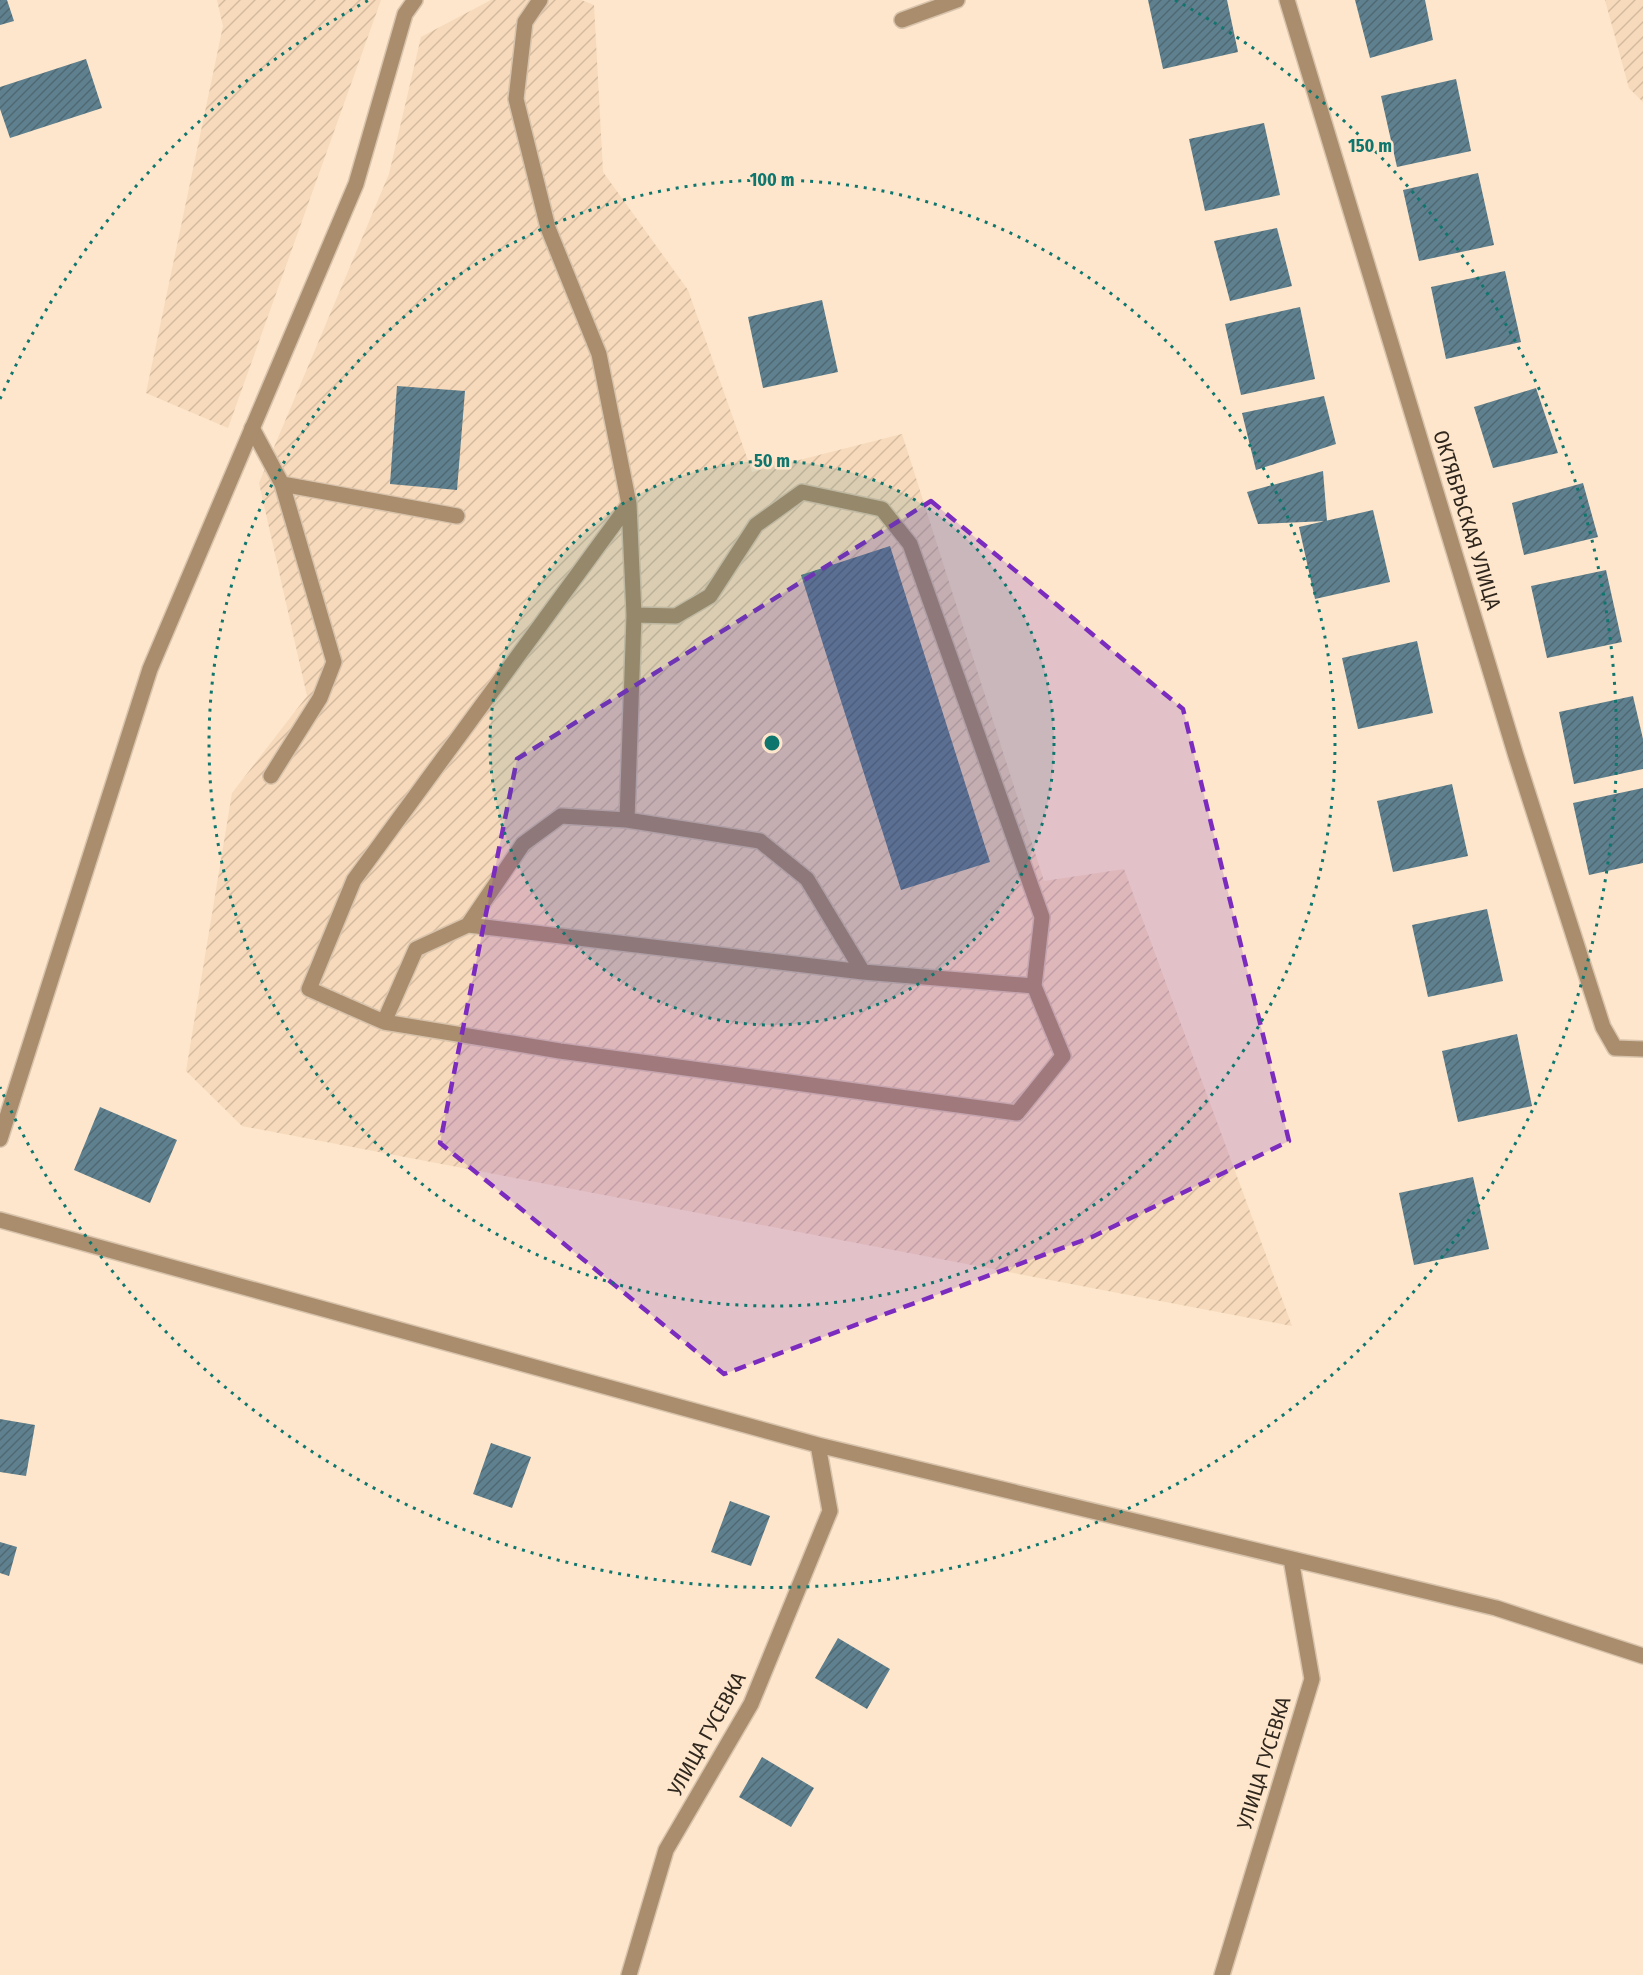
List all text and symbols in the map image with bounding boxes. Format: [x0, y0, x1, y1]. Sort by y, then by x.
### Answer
text: 150 m [1348, 135, 1392, 157]
text: 100 m [750, 169, 794, 191]
street label: ОКТЯБРЬСКАЯ УЛИЦА [1427, 427, 1507, 613]
text: 50 m [754, 450, 790, 472]
centre of rings [762, 733, 782, 753]
street label: УЛИЦА ГУСЕВКА [662, 1668, 752, 1801]
street label: УЛИЦА ГУСЕВКА [1231, 1693, 1297, 1833]

